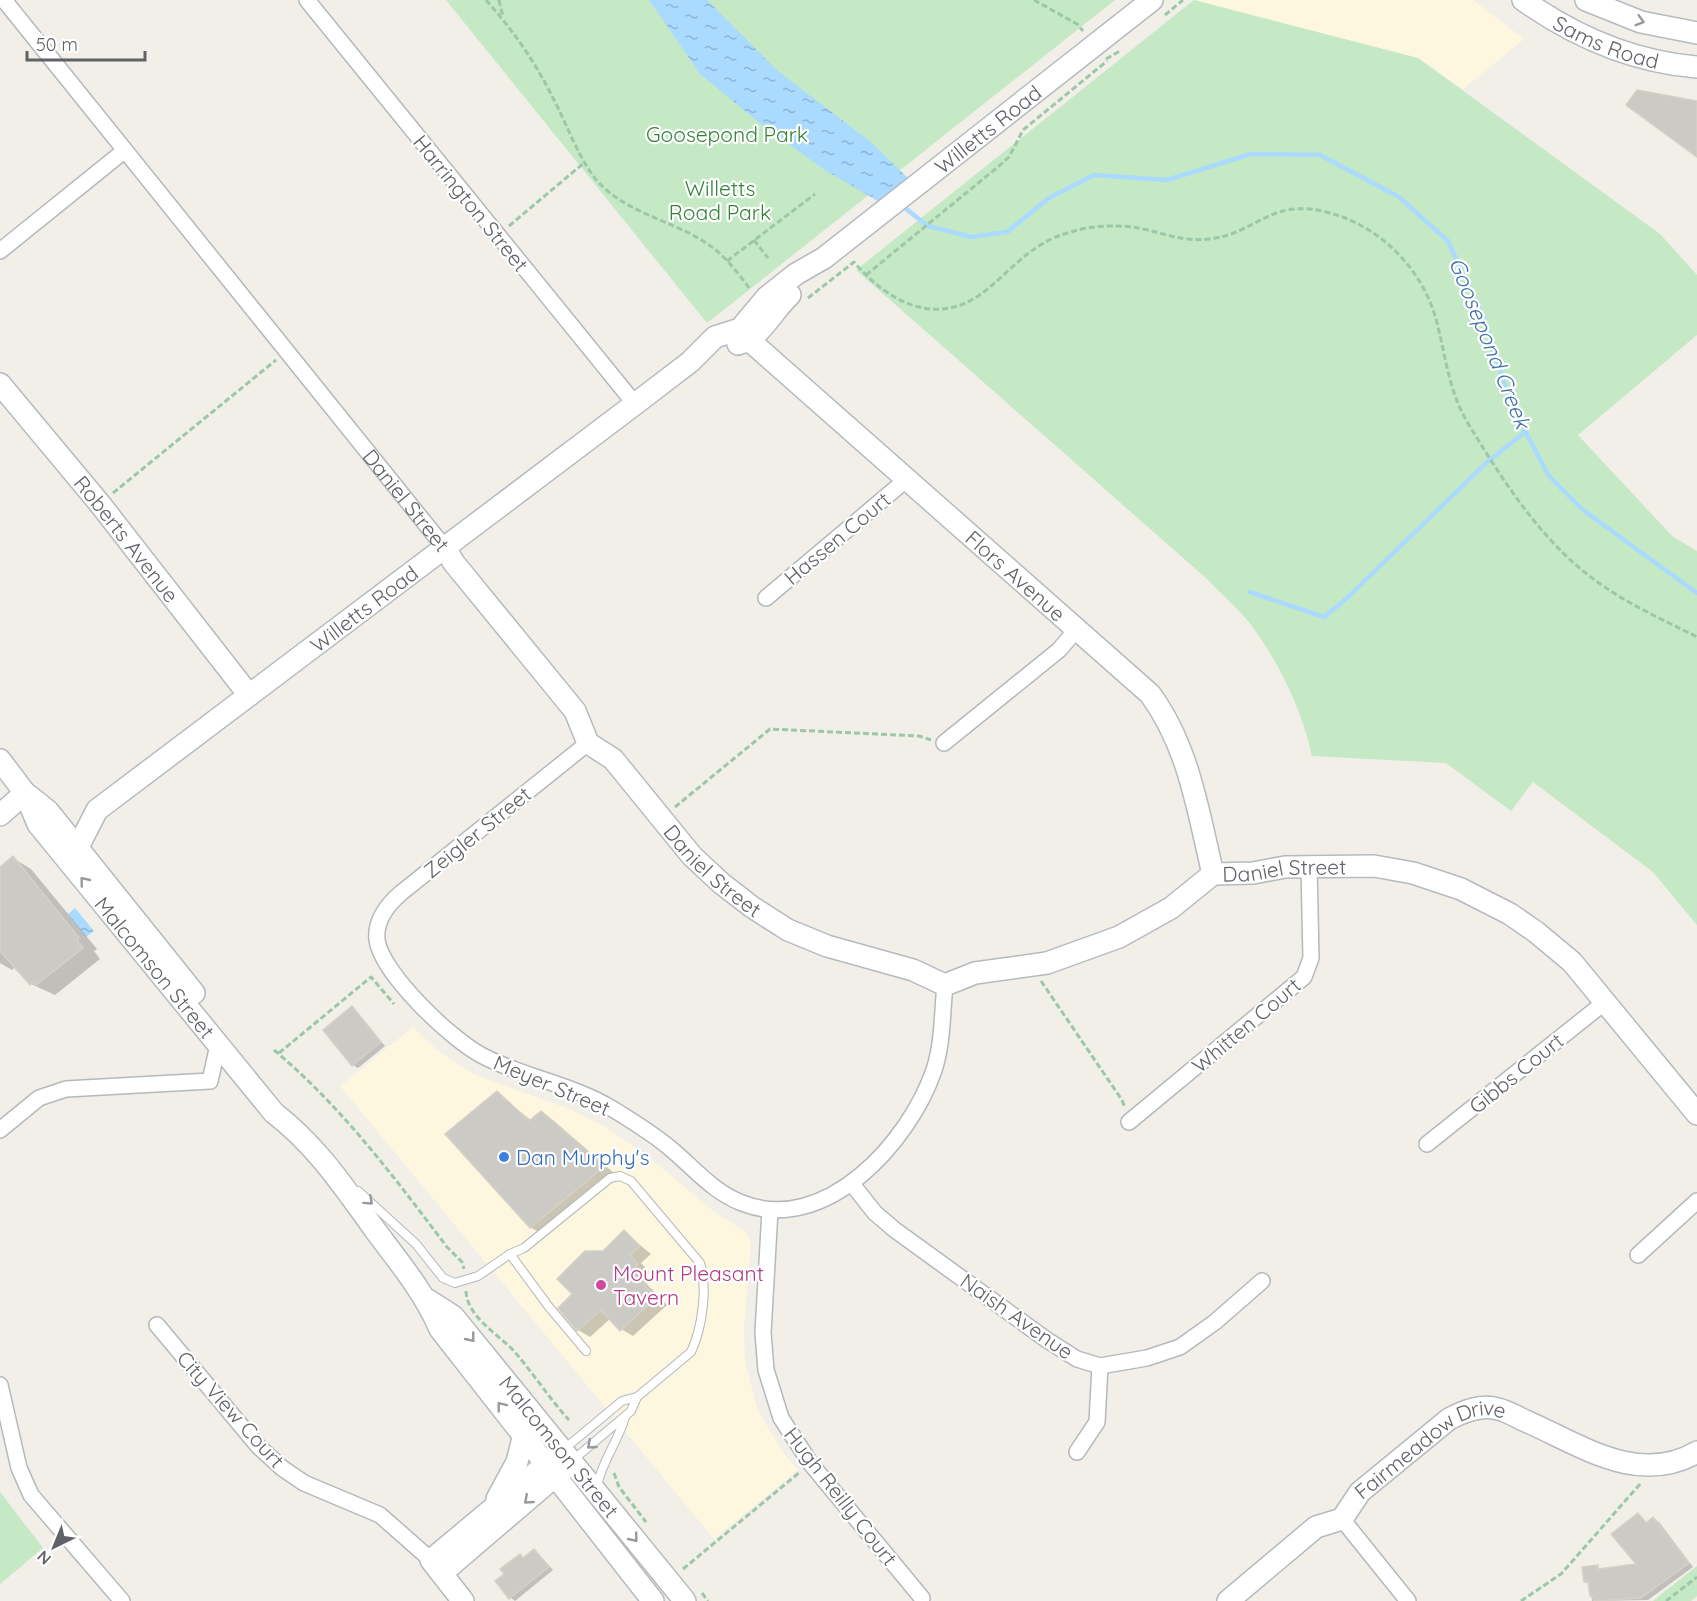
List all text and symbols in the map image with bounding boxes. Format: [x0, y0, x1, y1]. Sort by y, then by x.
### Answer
street label: Sams Road [1549, 9, 1661, 74]
one-way arrow [1634, 14, 1645, 26]
scale bar [27, 24, 146, 62]
text: 50 m [36, 33, 78, 56]
street label: Willetts Road [929, 79, 1046, 179]
park label: Goosepond Park [646, 121, 808, 147]
street label: Harrington Street [408, 129, 534, 277]
park label: Willetts Road Park [669, 175, 771, 225]
water label: Goosepond Creek [1443, 253, 1538, 435]
street label: Daniel Street [357, 444, 456, 557]
street label: Roberts Avenue [69, 470, 185, 607]
street label: Hassen Court [779, 486, 895, 590]
street label: Flors Avenue [960, 524, 1071, 626]
street label: Willetts Road [305, 559, 423, 658]
street label: Zeigler Street [418, 781, 536, 883]
street label: Daniel Street [658, 819, 766, 922]
street label: Daniel Street [1222, 853, 1346, 887]
one-way arrow [80, 877, 91, 888]
street label: Malcomson Street [89, 891, 221, 1043]
street label: Whitten Court [1186, 972, 1306, 1078]
street label: Gibbs Court [1464, 1027, 1568, 1119]
street label: Meyer Street [490, 1049, 614, 1121]
place label: Dan Murphy's [516, 1144, 649, 1170]
marker: Dan Murphy's [497, 1150, 511, 1164]
one-way arrow [362, 1194, 373, 1205]
place label: Mount Pleasant Tavern [613, 1260, 764, 1310]
street label: Naish Avenue [956, 1268, 1078, 1364]
marker: Mount Pleasant Tavern [594, 1278, 608, 1292]
one-way arrow [464, 1332, 475, 1343]
street label: City View Court [172, 1345, 290, 1473]
street label: Malcomson Street [494, 1370, 625, 1523]
street label: Fairmeadow Drive [1349, 1394, 1509, 1504]
one-way arrow [497, 1401, 508, 1412]
street label: Hugh Reilly Court [779, 1422, 903, 1570]
one-way arrow [587, 1438, 598, 1449]
one-way arrow [524, 1493, 535, 1504]
north arrow [24, 1517, 84, 1577]
one-way arrow [627, 1532, 638, 1543]
text: N [33, 1547, 55, 1569]

